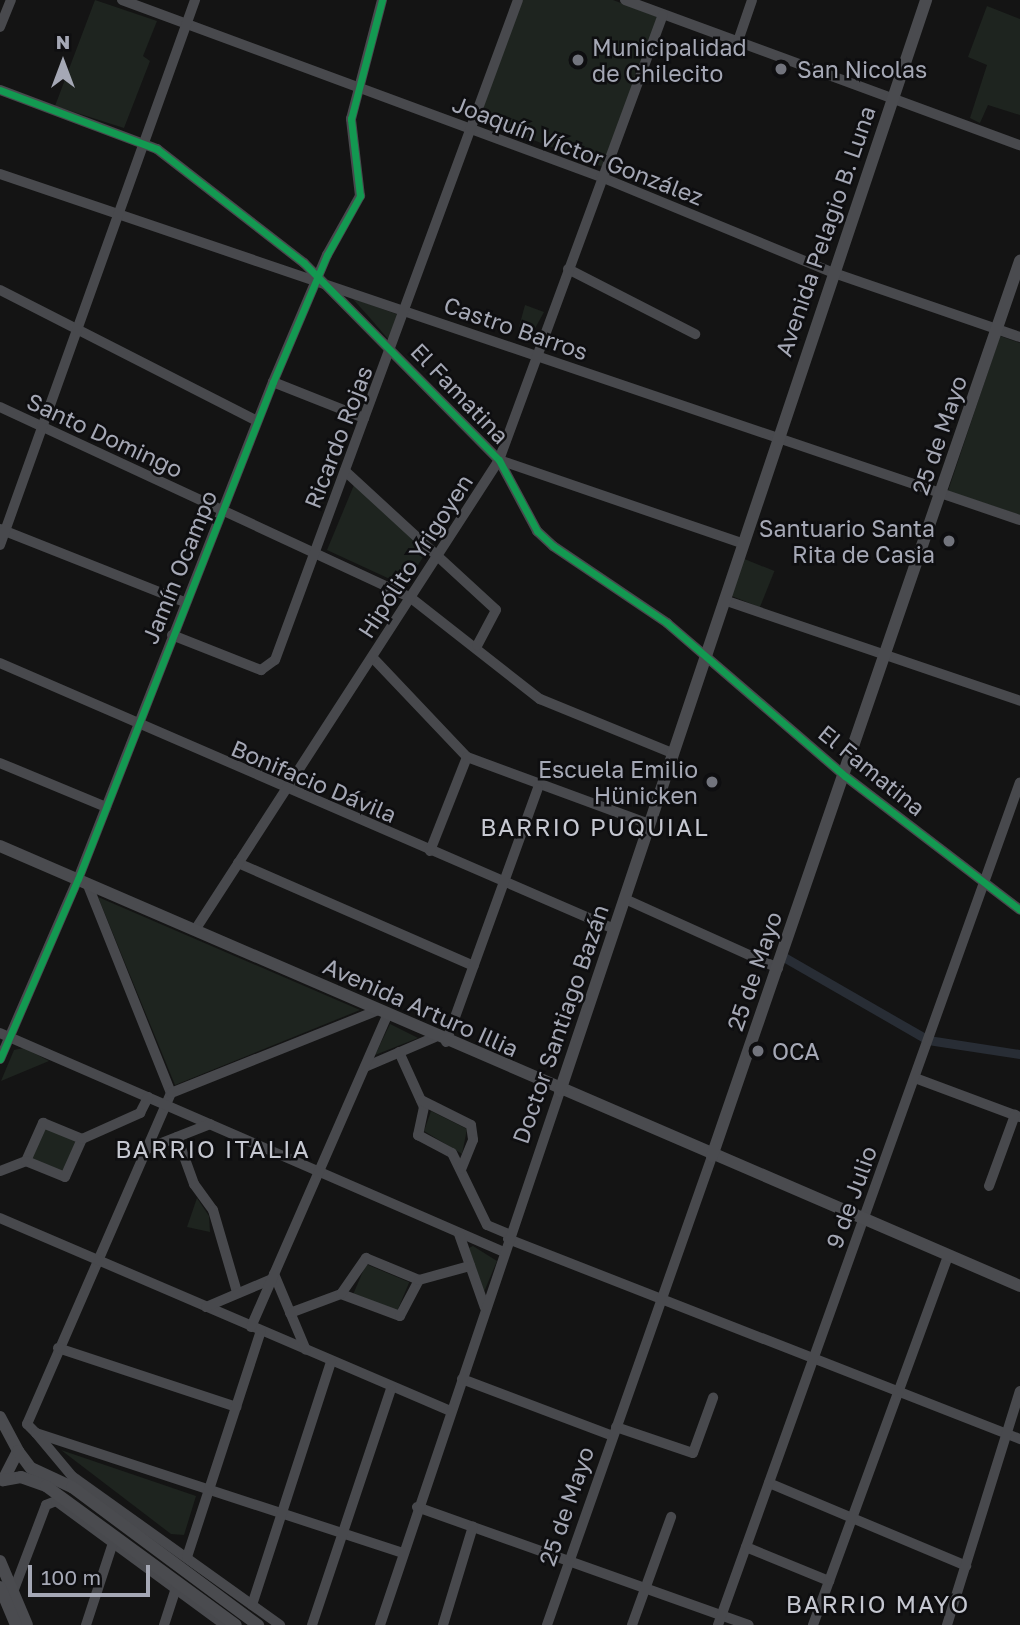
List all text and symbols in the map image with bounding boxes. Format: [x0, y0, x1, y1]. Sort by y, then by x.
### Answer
north arrow [28, 28, 98, 98]
text: N [56, 30, 70, 53]
place label: Municipalidad de Chilecito [592, 33, 747, 87]
marker: Municipalidad de Chilecito [570, 52, 586, 68]
place label: San Nicolas [797, 55, 927, 83]
marker: San Nicolas [771, 59, 791, 79]
street label: Joaquín Víctor González [449, 89, 707, 211]
street label: Avenida Pelagio B. Luna [769, 102, 881, 360]
street label: Castro Barros [440, 290, 592, 366]
street label: El Famatina [405, 337, 515, 449]
street label: Ricardo Rojas [298, 362, 378, 512]
street label: 25 de Mayo [906, 372, 972, 498]
street label: Santo Domingo [23, 387, 187, 483]
street label: Hipólito Yrigoyen [352, 469, 478, 643]
street label: Jamín Ocampo [136, 486, 222, 648]
place label: Santuario Santa Rita de Casia [759, 514, 935, 568]
marker: Santuario Santa Rita de Casia [941, 533, 957, 549]
street label: El Famatina [813, 719, 931, 821]
street label: Bonifacio Dávila [227, 734, 401, 828]
place label: Escuela Emilio Hünicken [538, 755, 698, 809]
marker: Escuela Emilio Hünicken [704, 774, 720, 790]
district label: BARRIO PUQUIAL [482, 813, 708, 841]
street label: Doctor Santiago Bazán [506, 901, 614, 1147]
street label: 25 de Mayo [721, 908, 787, 1034]
street label: Avenida Arturo Illia [319, 952, 523, 1062]
place label: OCA [772, 1037, 820, 1065]
marker: OCA [750, 1043, 766, 1059]
district label: BARRIO ITALIA [117, 1135, 309, 1163]
street label: 9 de Julio [820, 1142, 882, 1252]
street label: 25 de Mayo [533, 1443, 599, 1569]
scale bar [32, 1552, 154, 1596]
text: 100 m [41, 1564, 101, 1590]
district label: BARRIO MAYO [787, 1590, 969, 1618]

